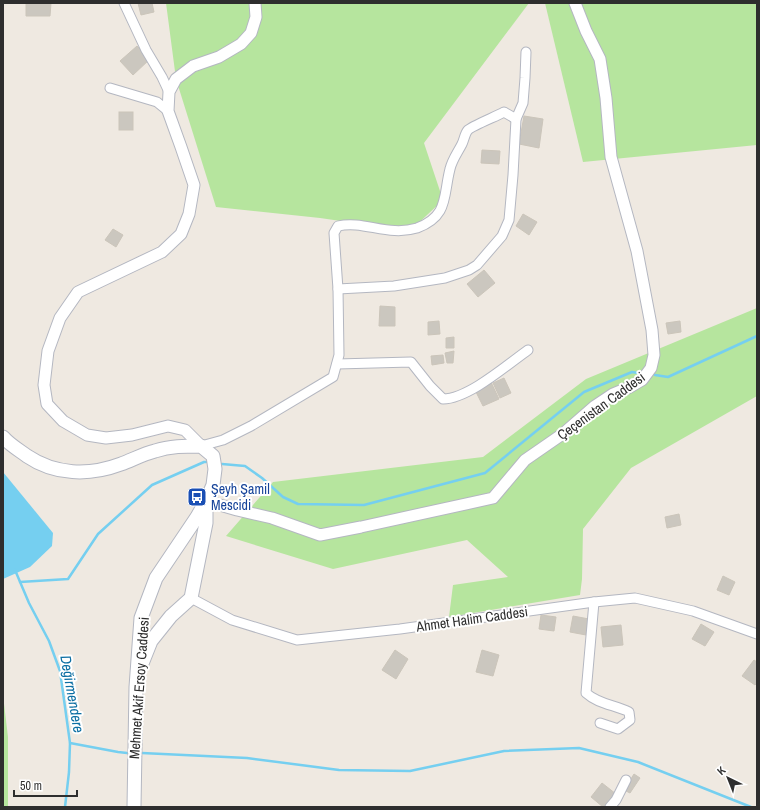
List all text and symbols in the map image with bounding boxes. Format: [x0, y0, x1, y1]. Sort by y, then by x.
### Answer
street label: Çeçenistan Caddesi [554, 368, 648, 444]
place label: Şeyh Şamil Mescidi [211, 480, 270, 514]
bus stop icon: Şeyh Şamil Mescidi [186, 486, 208, 508]
street label: Ahmet Halim Caddesi [414, 602, 529, 636]
street label: Mehmet Akif Ersoy Caddesi [125, 616, 153, 760]
water label: Değirmendere [55, 653, 90, 735]
north arrow [708, 758, 748, 798]
text: K [714, 763, 729, 778]
scale bar [14, 772, 77, 798]
text: 50 m [20, 778, 42, 794]

